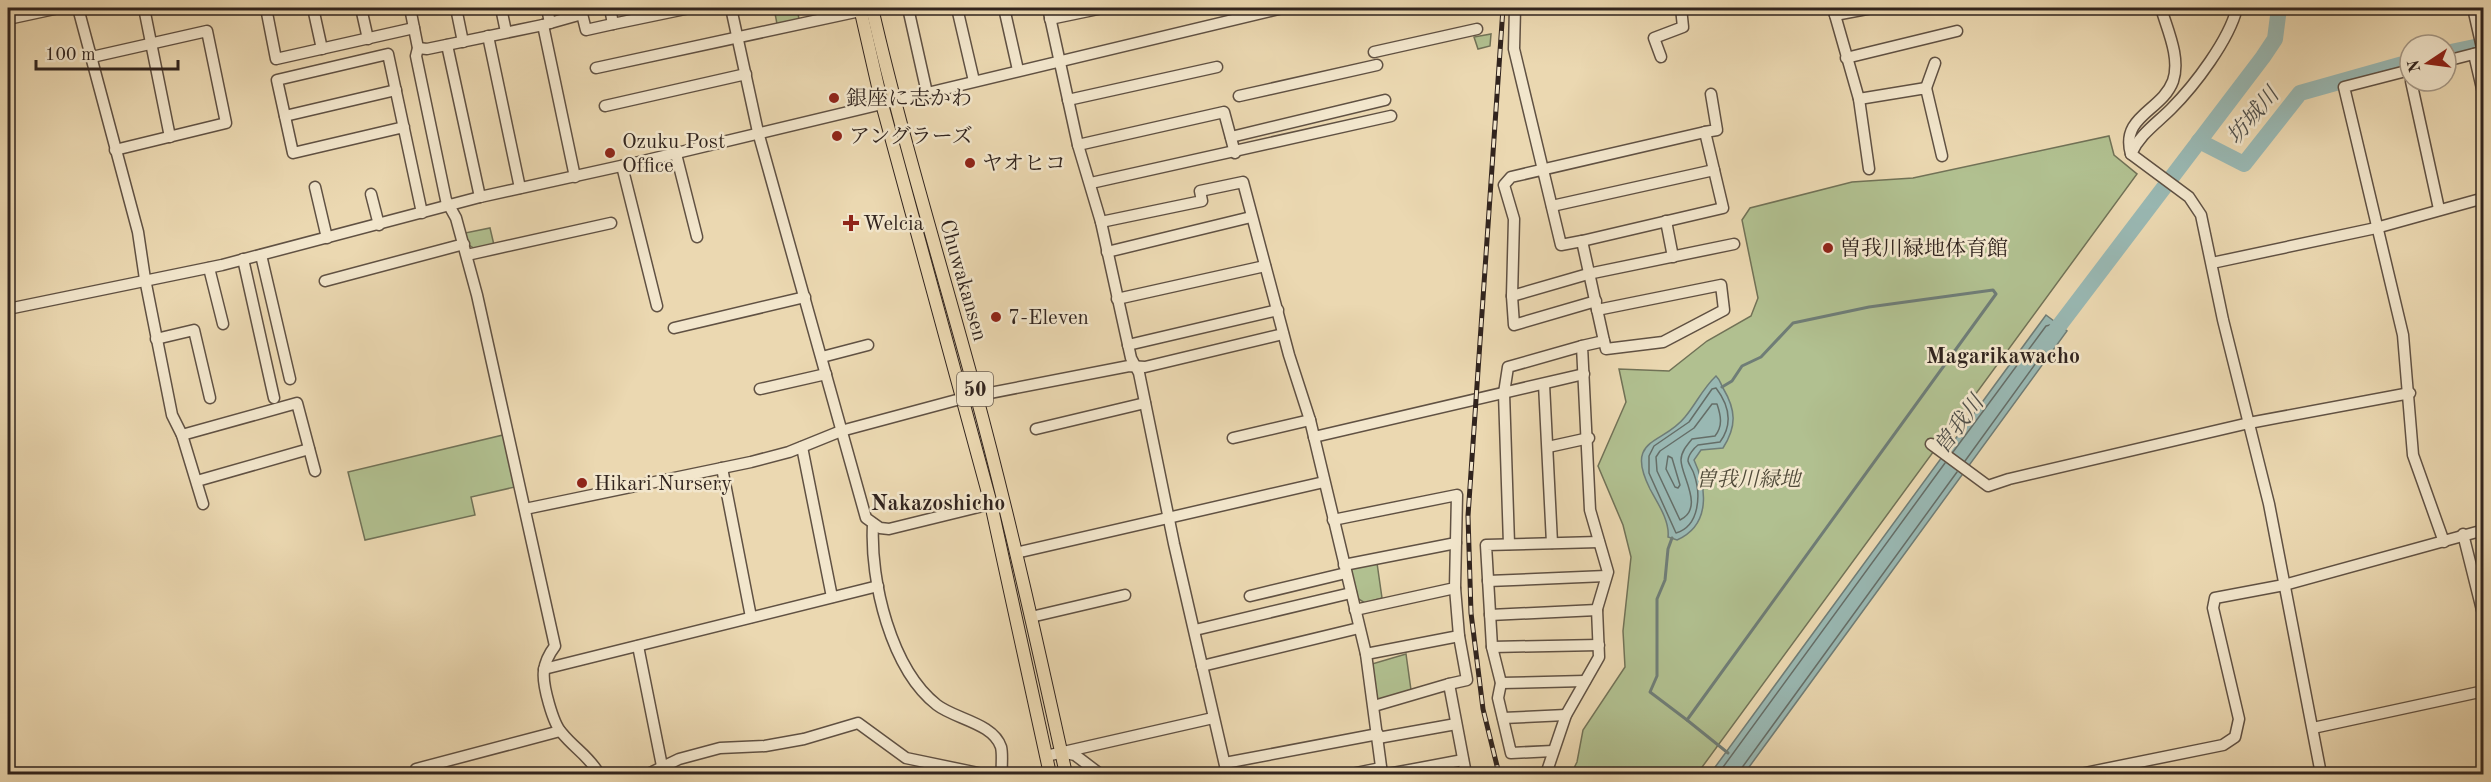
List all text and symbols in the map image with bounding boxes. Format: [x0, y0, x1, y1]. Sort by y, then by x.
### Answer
scale bar [36, 33, 178, 71]
north arrow [2398, 33, 2458, 93]
text: 100 m [45, 46, 96, 64]
text: N [2406, 57, 2425, 74]
water label: 坊城川 [2222, 81, 2285, 148]
place label: 銀座に志かわ [846, 87, 972, 110]
marker: 銀座に志かわ [827, 91, 841, 105]
place label: アングラーズ [849, 125, 973, 148]
marker: アングラーズ [830, 129, 844, 143]
place label: Ozuku Post Office [622, 132, 725, 177]
marker: Ozuku Post Office [603, 146, 617, 160]
place label: ヤオヒコ [982, 153, 1066, 175]
marker: ヤオヒコ [963, 156, 977, 170]
place label: Welcia [863, 214, 924, 235]
marker: Welcia [844, 216, 858, 230]
street label: Chuwakansen [935, 217, 990, 344]
place label: 曽我川緑地体育館 [1840, 237, 2008, 260]
marker: 曽我川緑地体育館 [1821, 241, 1835, 255]
place label: 7-Eleven [1008, 308, 1089, 329]
marker: 7-Eleven [989, 310, 1003, 324]
district label: Magarikawacho [1926, 346, 2080, 368]
road number: 50 [957, 372, 993, 406]
water label: 曽我川 [1929, 389, 1989, 458]
park label: 曽我川緑地 [1696, 468, 1802, 491]
place label: Hikari Nursery [594, 474, 732, 495]
marker: Hikari Nursery [575, 476, 589, 490]
district label: Nakazoshicho [871, 493, 1005, 515]

